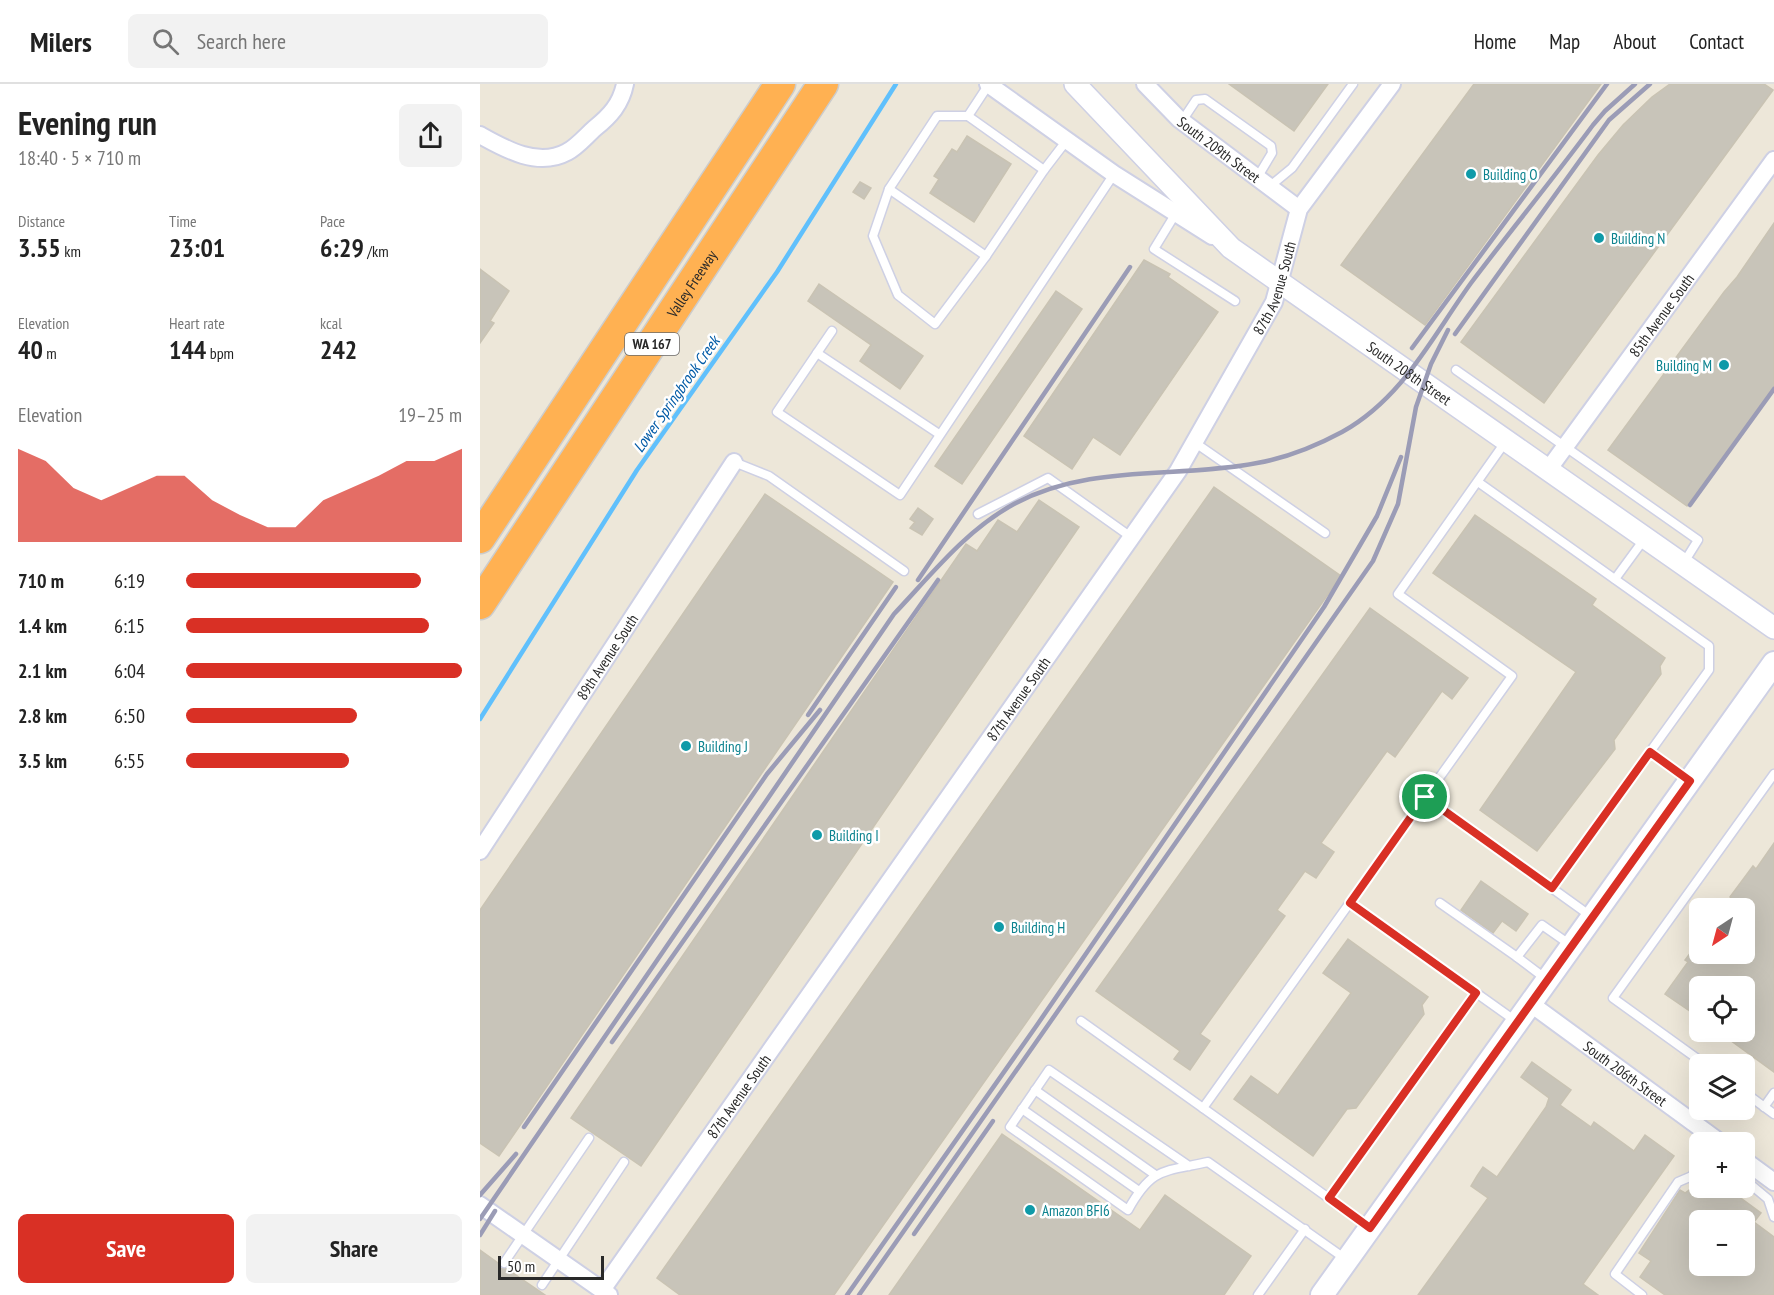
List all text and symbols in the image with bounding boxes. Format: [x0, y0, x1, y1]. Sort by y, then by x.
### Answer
search box [128, 14, 548, 68]
text: Milers [30, 23, 92, 60]
icon: search [149, 25, 182, 58]
text: Search here [197, 27, 286, 55]
text: Home [1474, 28, 1516, 55]
text: Map [1549, 28, 1580, 55]
text: About [1613, 28, 1656, 55]
text: Contact [1689, 28, 1744, 55]
text: Evening run [18, 101, 157, 144]
button: share [399, 104, 462, 167]
street label: South 209th Street [1174, 112, 1264, 186]
text: 18:40 · 5 × 710 m [18, 145, 141, 171]
place label: Building O [1483, 165, 1538, 184]
marker: Building O [1464, 167, 1478, 181]
text: Distance [18, 211, 65, 231]
text: Time [169, 211, 197, 231]
text: Pace [320, 211, 345, 231]
place label: Building N [1611, 229, 1665, 248]
text: 3.55 [18, 231, 61, 264]
text: 23:01 [169, 231, 225, 264]
text: 6:29 [320, 231, 364, 264]
marker: Building N [1592, 231, 1606, 245]
street label: 87th Avenue South [1248, 239, 1299, 338]
text: km [61, 241, 81, 261]
text: /km [364, 241, 389, 261]
street label: Valley Freeway [662, 246, 721, 322]
street label: 85th Avenue South [1624, 269, 1698, 360]
text: Elevation [18, 313, 69, 333]
text: Heart rate [169, 313, 225, 333]
text: kcal [320, 313, 342, 333]
water label: Lower Springbrook Creek [628, 331, 725, 456]
text: 40 [18, 333, 43, 366]
text: 144 [169, 333, 206, 366]
text: 242 [320, 333, 357, 366]
road number: WA 167 [625, 333, 679, 355]
street label: South 208th Street [1363, 337, 1455, 409]
text: m [43, 343, 57, 363]
text: bpm [206, 343, 234, 363]
place label: Building M [1656, 356, 1712, 375]
marker: Building M [1717, 358, 1731, 372]
text: Elevation [18, 402, 82, 428]
text: 19–25 m [398, 402, 462, 428]
text: 710 m [18, 568, 64, 594]
text: 6:19 [114, 568, 145, 594]
street label: 89th Avenue South [572, 610, 642, 703]
text: 1.4 km [18, 613, 67, 639]
text: 6:15 [114, 613, 145, 639]
street label: 87th Avenue South [982, 653, 1054, 744]
text: 2.1 km [18, 658, 67, 684]
text: 6:04 [114, 658, 145, 684]
text: 2.8 km [18, 703, 67, 729]
text: 6:50 [114, 703, 145, 729]
place label: Building J [698, 737, 748, 756]
marker: Building J [679, 739, 693, 753]
text: 3.5 km [18, 748, 67, 774]
text: 6:55 [114, 748, 145, 774]
pin [1399, 771, 1450, 822]
icon: arrive [1408, 780, 1441, 813]
place label: Building I [829, 826, 879, 845]
marker: Building I [810, 828, 824, 842]
north arrow [1689, 898, 1755, 964]
map controls [1689, 898, 1755, 1276]
place label: Building H [1011, 918, 1065, 937]
marker: Building H [992, 920, 1006, 934]
button: locate [1689, 976, 1755, 1042]
street label: South 206th Street [1580, 1036, 1671, 1110]
street label: 87th Avenue South [702, 1050, 774, 1142]
button: layers [1689, 1054, 1755, 1120]
button: + [1689, 1132, 1755, 1198]
place label: Amazon BFI6 [1042, 1201, 1110, 1220]
marker: Amazon BFI6 [1023, 1203, 1037, 1217]
button: − [1689, 1210, 1755, 1276]
button: Save [18, 1214, 234, 1283]
button: Share [246, 1214, 462, 1283]
scale bar [498, 1253, 604, 1280]
text: 50 m [507, 1256, 535, 1276]

